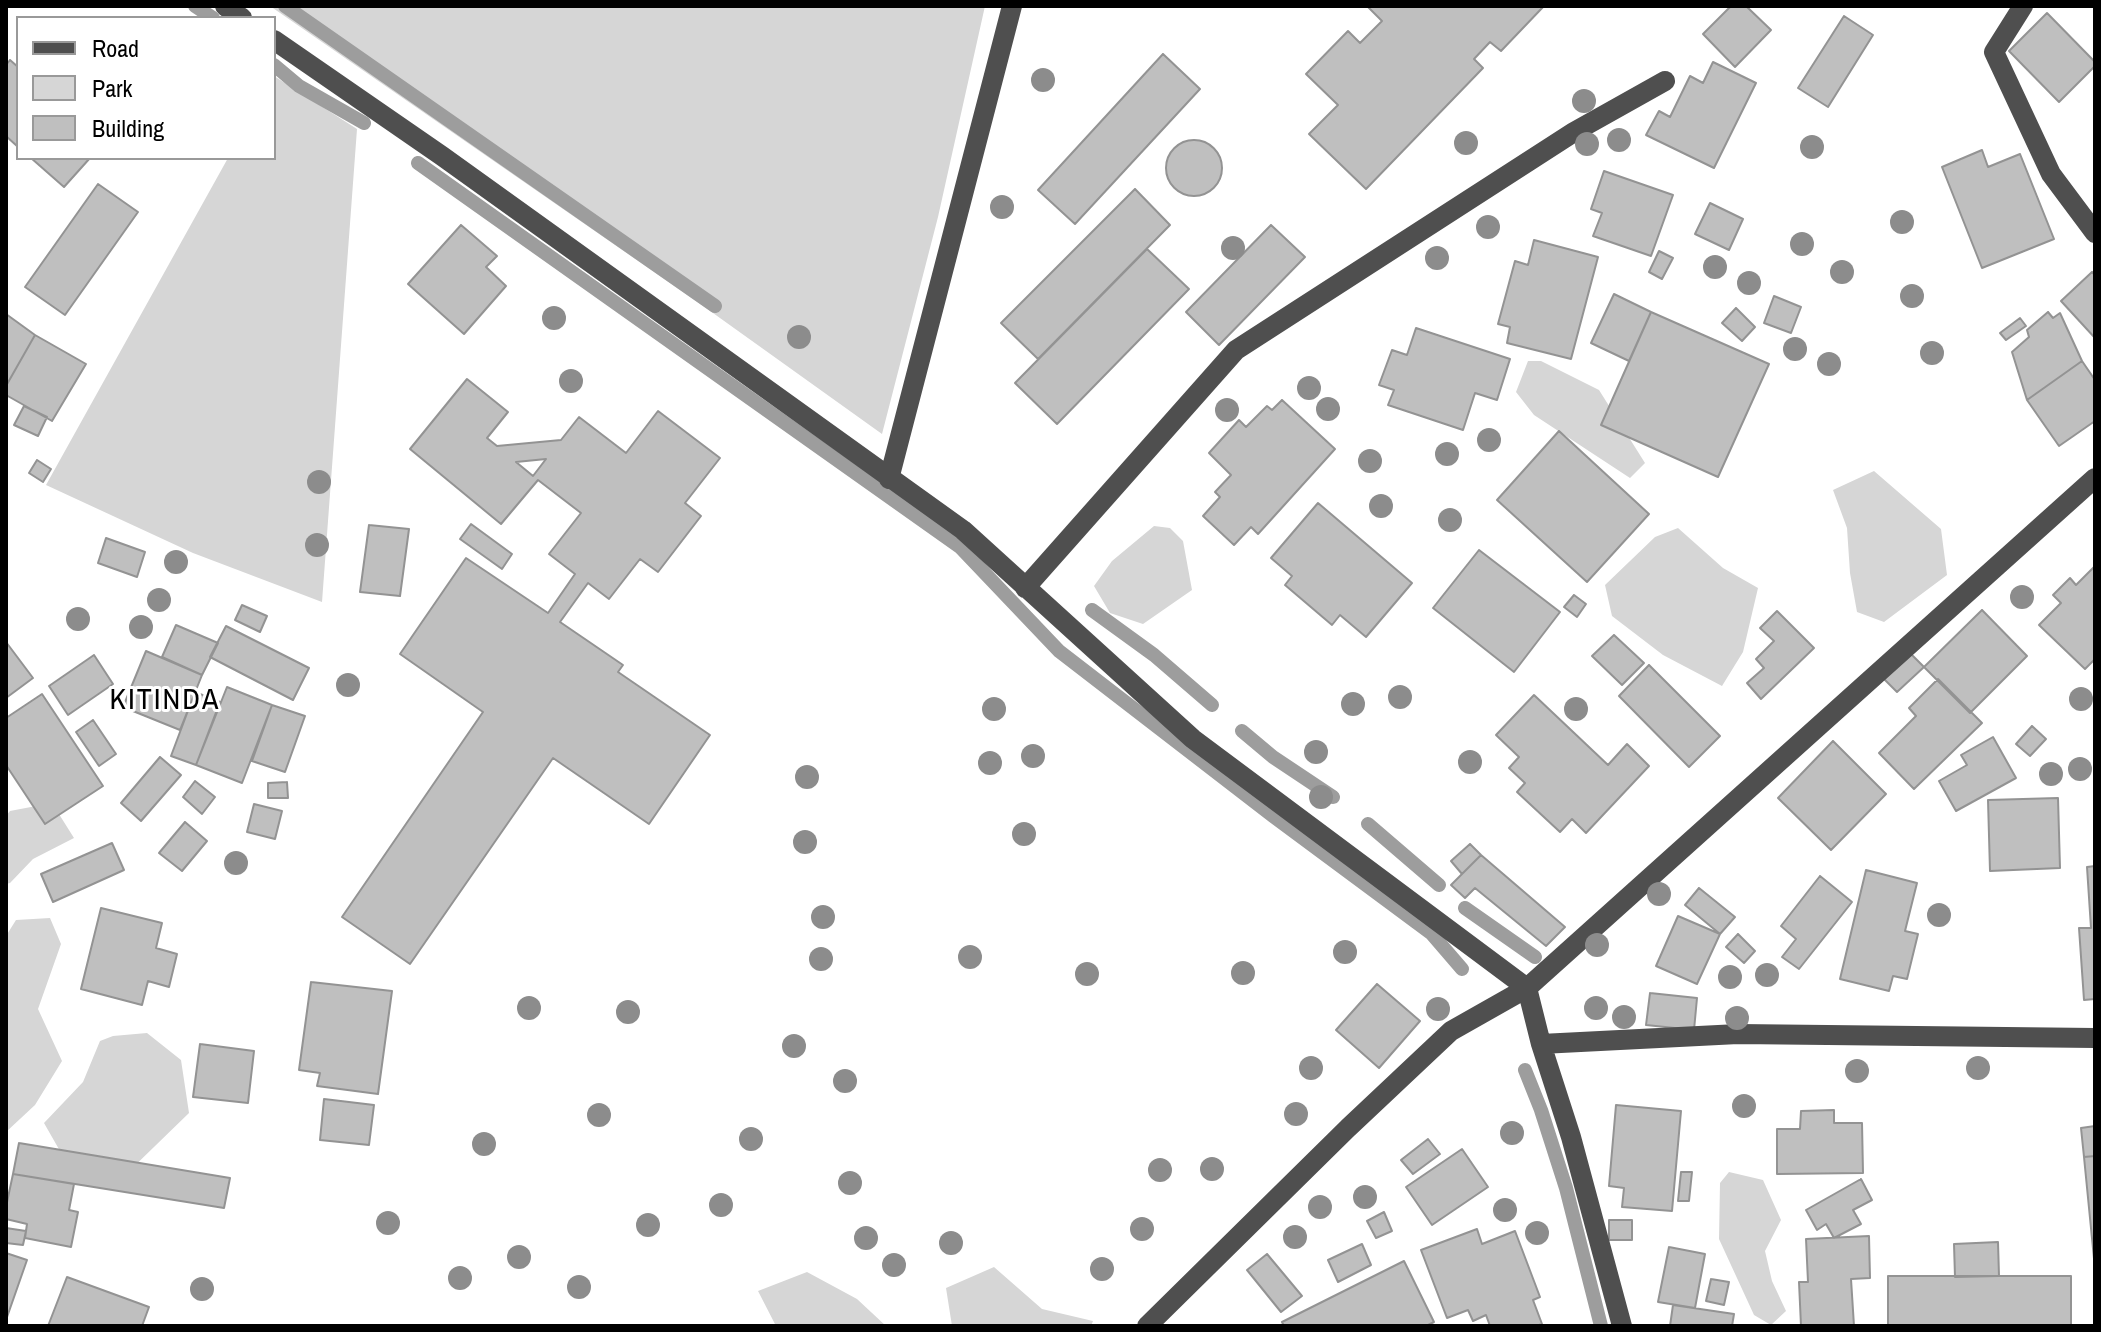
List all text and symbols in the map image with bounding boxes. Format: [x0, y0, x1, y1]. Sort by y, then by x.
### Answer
legend [16, 16, 276, 160]
text: Road [92, 32, 139, 64]
text: Park [92, 72, 132, 104]
text: Building [92, 112, 164, 144]
district label: KITINDA [109, 683, 221, 719]

